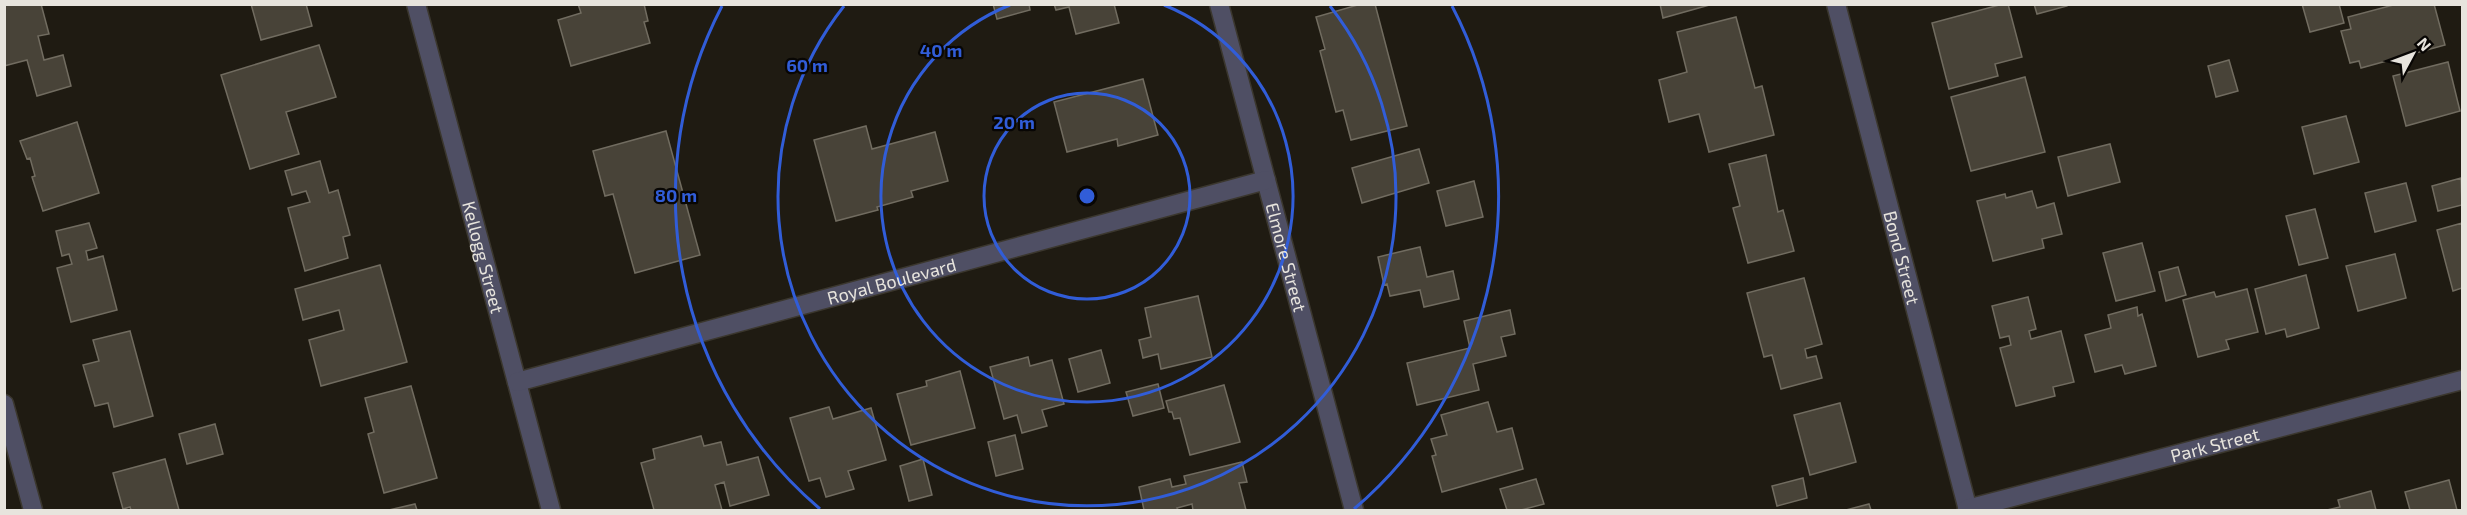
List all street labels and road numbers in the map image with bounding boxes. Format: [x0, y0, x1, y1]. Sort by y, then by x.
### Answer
street label: Kellogg Street [458, 199, 509, 316]
street label: Elmore Street [1261, 200, 1312, 314]
street label: Bond Street [1879, 208, 1925, 307]
street label: Royal Boulevard [825, 253, 959, 309]
street label: Park Street [2168, 422, 2262, 467]

